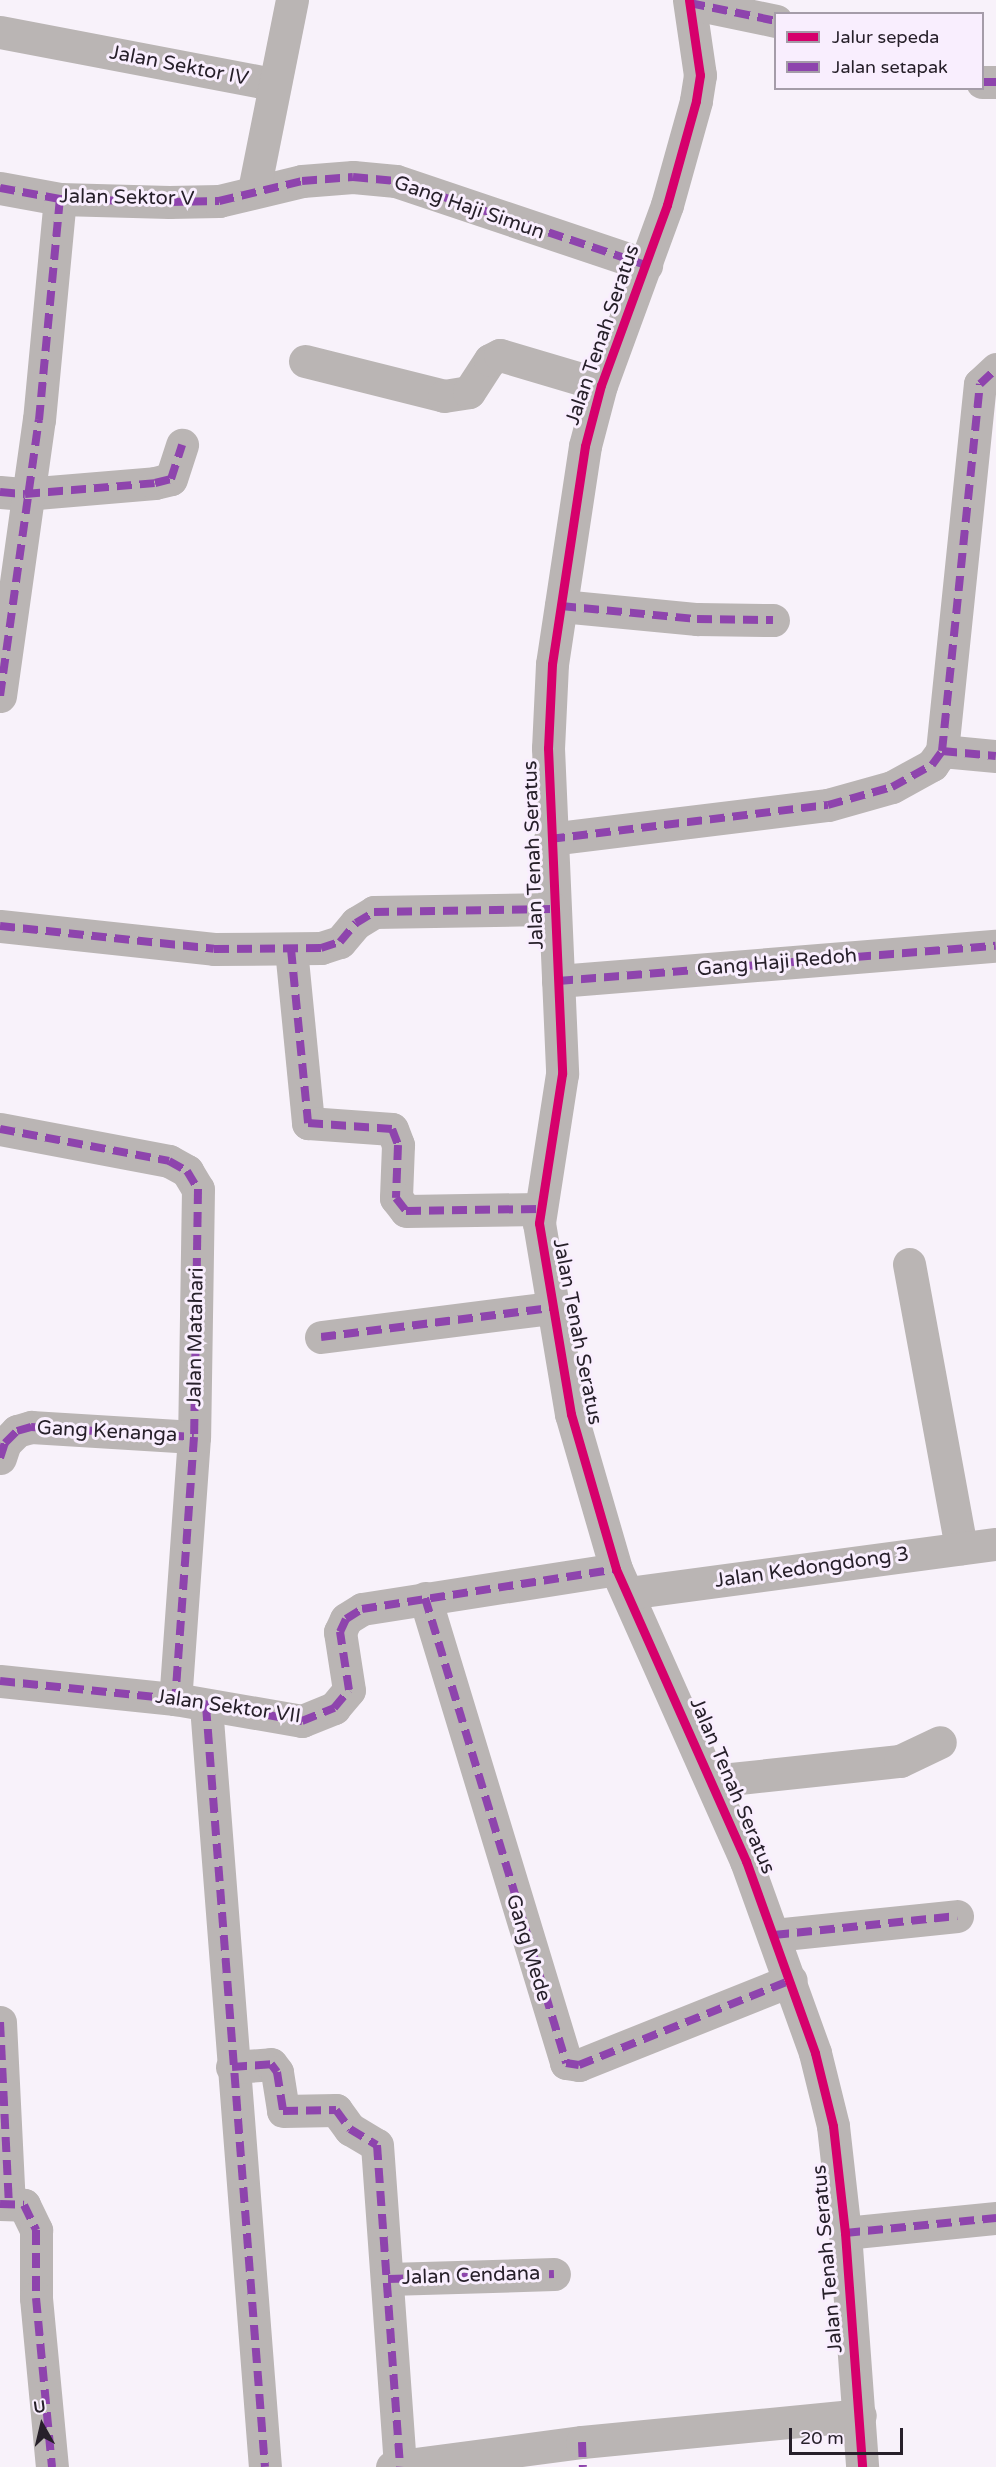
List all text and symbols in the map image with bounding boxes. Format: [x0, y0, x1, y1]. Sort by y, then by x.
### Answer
legend [774, 12, 984, 90]
text: Jalur sepeda [832, 26, 939, 48]
street label: Jalan Sektor IV [108, 41, 250, 91]
text: Jalan setapak [832, 56, 948, 78]
street label: Gang Haji Simun [391, 171, 547, 245]
street label: Jalan Sektor V [59, 185, 195, 211]
street label: Jalan Tenah Seratus [561, 242, 645, 428]
street label: Jalan Tenah Seratus [519, 760, 549, 950]
street label: Gang Haji Redoh [696, 944, 858, 982]
street label: Jalan Tenah Seratus [547, 1237, 607, 1427]
street label: Jalan Matahari [183, 1267, 209, 1407]
street label: Gang Kenanga [36, 1416, 178, 1448]
street label: Jalan Kedongdong 3 [713, 1542, 911, 1594]
street label: Jalan Sektor VII [154, 1685, 302, 1729]
street label: Jalan Tenah Seratus [684, 1694, 780, 1878]
street label: Gang Mede [500, 1892, 556, 2004]
street label: Jalan Tenah Seratus [808, 2164, 848, 2354]
street label: Jalan Cendana [401, 2262, 541, 2290]
north arrow [12, 2395, 72, 2455]
text: U [32, 2396, 47, 2418]
scale bar [792, 2416, 906, 2454]
text: 20 m [800, 2427, 844, 2449]

